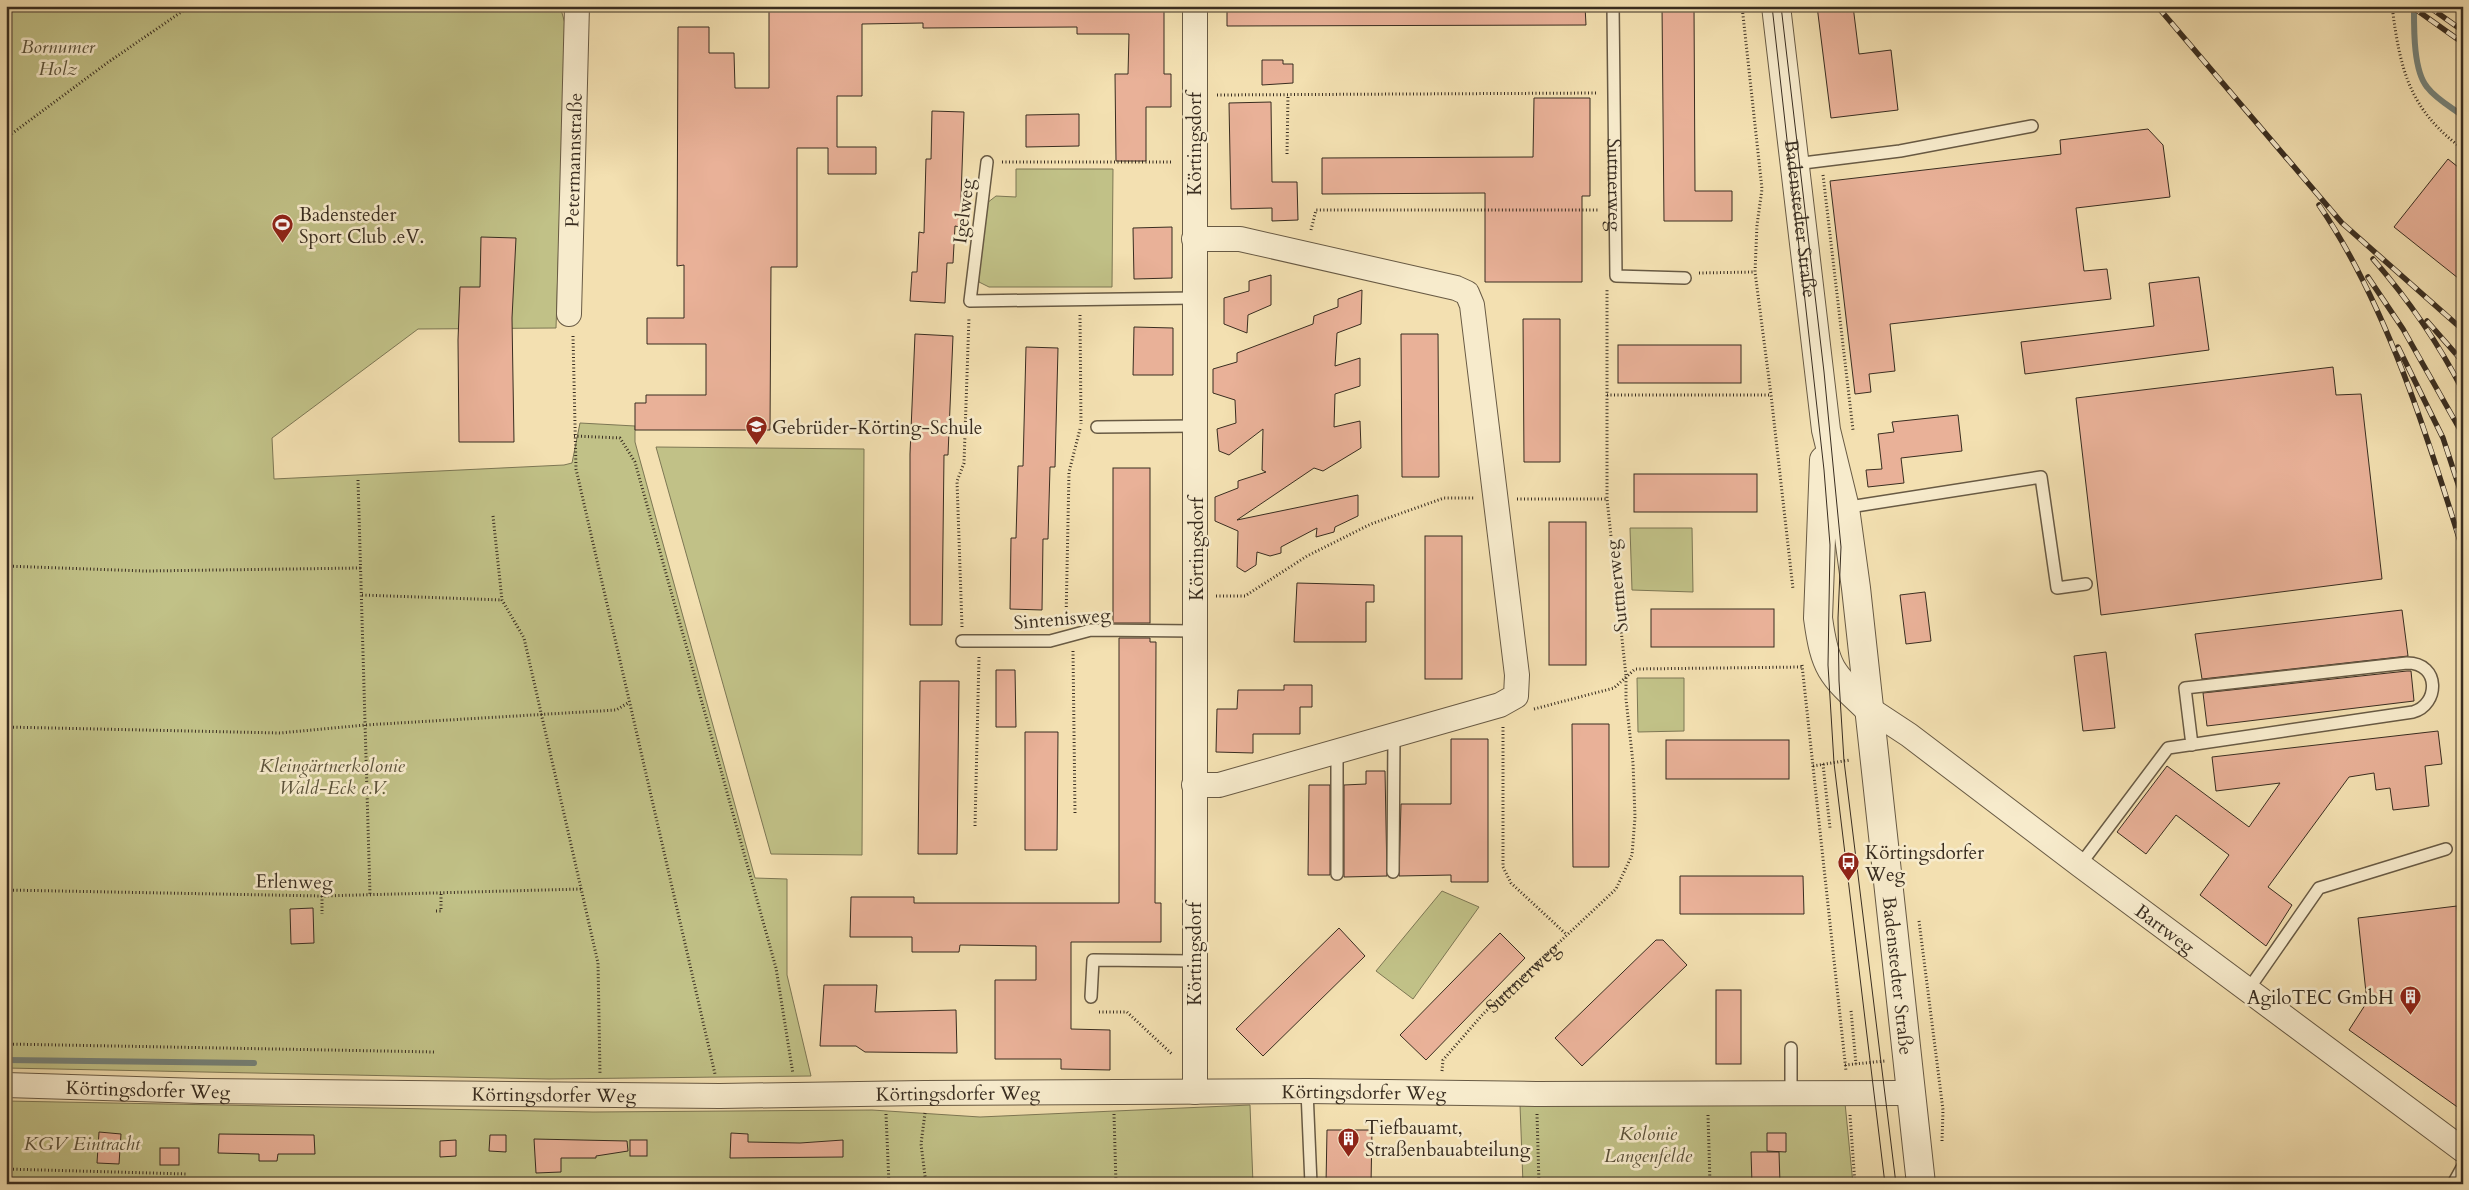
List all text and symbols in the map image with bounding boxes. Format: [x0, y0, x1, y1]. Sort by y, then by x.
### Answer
park label: Bornumer Holz [21, 34, 96, 82]
street label: Körtingsdorf [1182, 89, 1208, 196]
street label: Petermannstraße [559, 92, 589, 228]
street label: Suttnerweg [1600, 138, 1628, 232]
street label: Badenstedter Straße [1778, 138, 1822, 299]
street label: Igelweg [947, 177, 981, 245]
place label: Badensteder Sport Club .eV. [299, 202, 424, 250]
sports icon: Badensteder Sport Club .eV. [271, 213, 295, 244]
school or university icon: Gebrüder-Körting-Schule [744, 415, 768, 446]
place label: Gebrüder-Körting-Schule [772, 415, 982, 441]
street label: Körtingsdorf [1184, 494, 1210, 601]
street label: Suttnerweg [1599, 538, 1635, 633]
street label: Sintenisweg [1012, 602, 1112, 636]
park label: Kleingärtnerkolonie Wald-Eck e.V. [259, 753, 406, 801]
place label: Körtingsdorfer Weg [1864, 840, 1984, 888]
bus stop icon: Körtingsdorfer Weg [1837, 851, 1861, 882]
street label: Erlenweg [255, 868, 333, 896]
street label: Badenstedter Straße [1876, 895, 1919, 1056]
street label: Bartweg [2129, 898, 2200, 960]
street label: Körtingsdorf [1182, 899, 1208, 1006]
street label: Suttnerweg [1480, 936, 1566, 1019]
place label: AgiloTEC GmbH [2247, 985, 2394, 1011]
building icon: AgiloTEC GmbH [2398, 985, 2422, 1016]
street label: Körtingsdorfer Weg [65, 1075, 231, 1105]
street label: Körtingsdorfer Weg [1281, 1079, 1447, 1107]
street label: Körtingsdorfer Weg [875, 1080, 1041, 1108]
street label: Körtingsdorfer Weg [471, 1082, 637, 1109]
place label: Tiefbauamt, Straßenbauabteilung [1365, 1115, 1531, 1163]
park label: Kolonie Langenfelde [1604, 1121, 1693, 1169]
building icon: Tiefbauamt, Straßenbauabteilung [1337, 1126, 1361, 1157]
park label: KGV Eintracht [24, 1131, 141, 1157]

